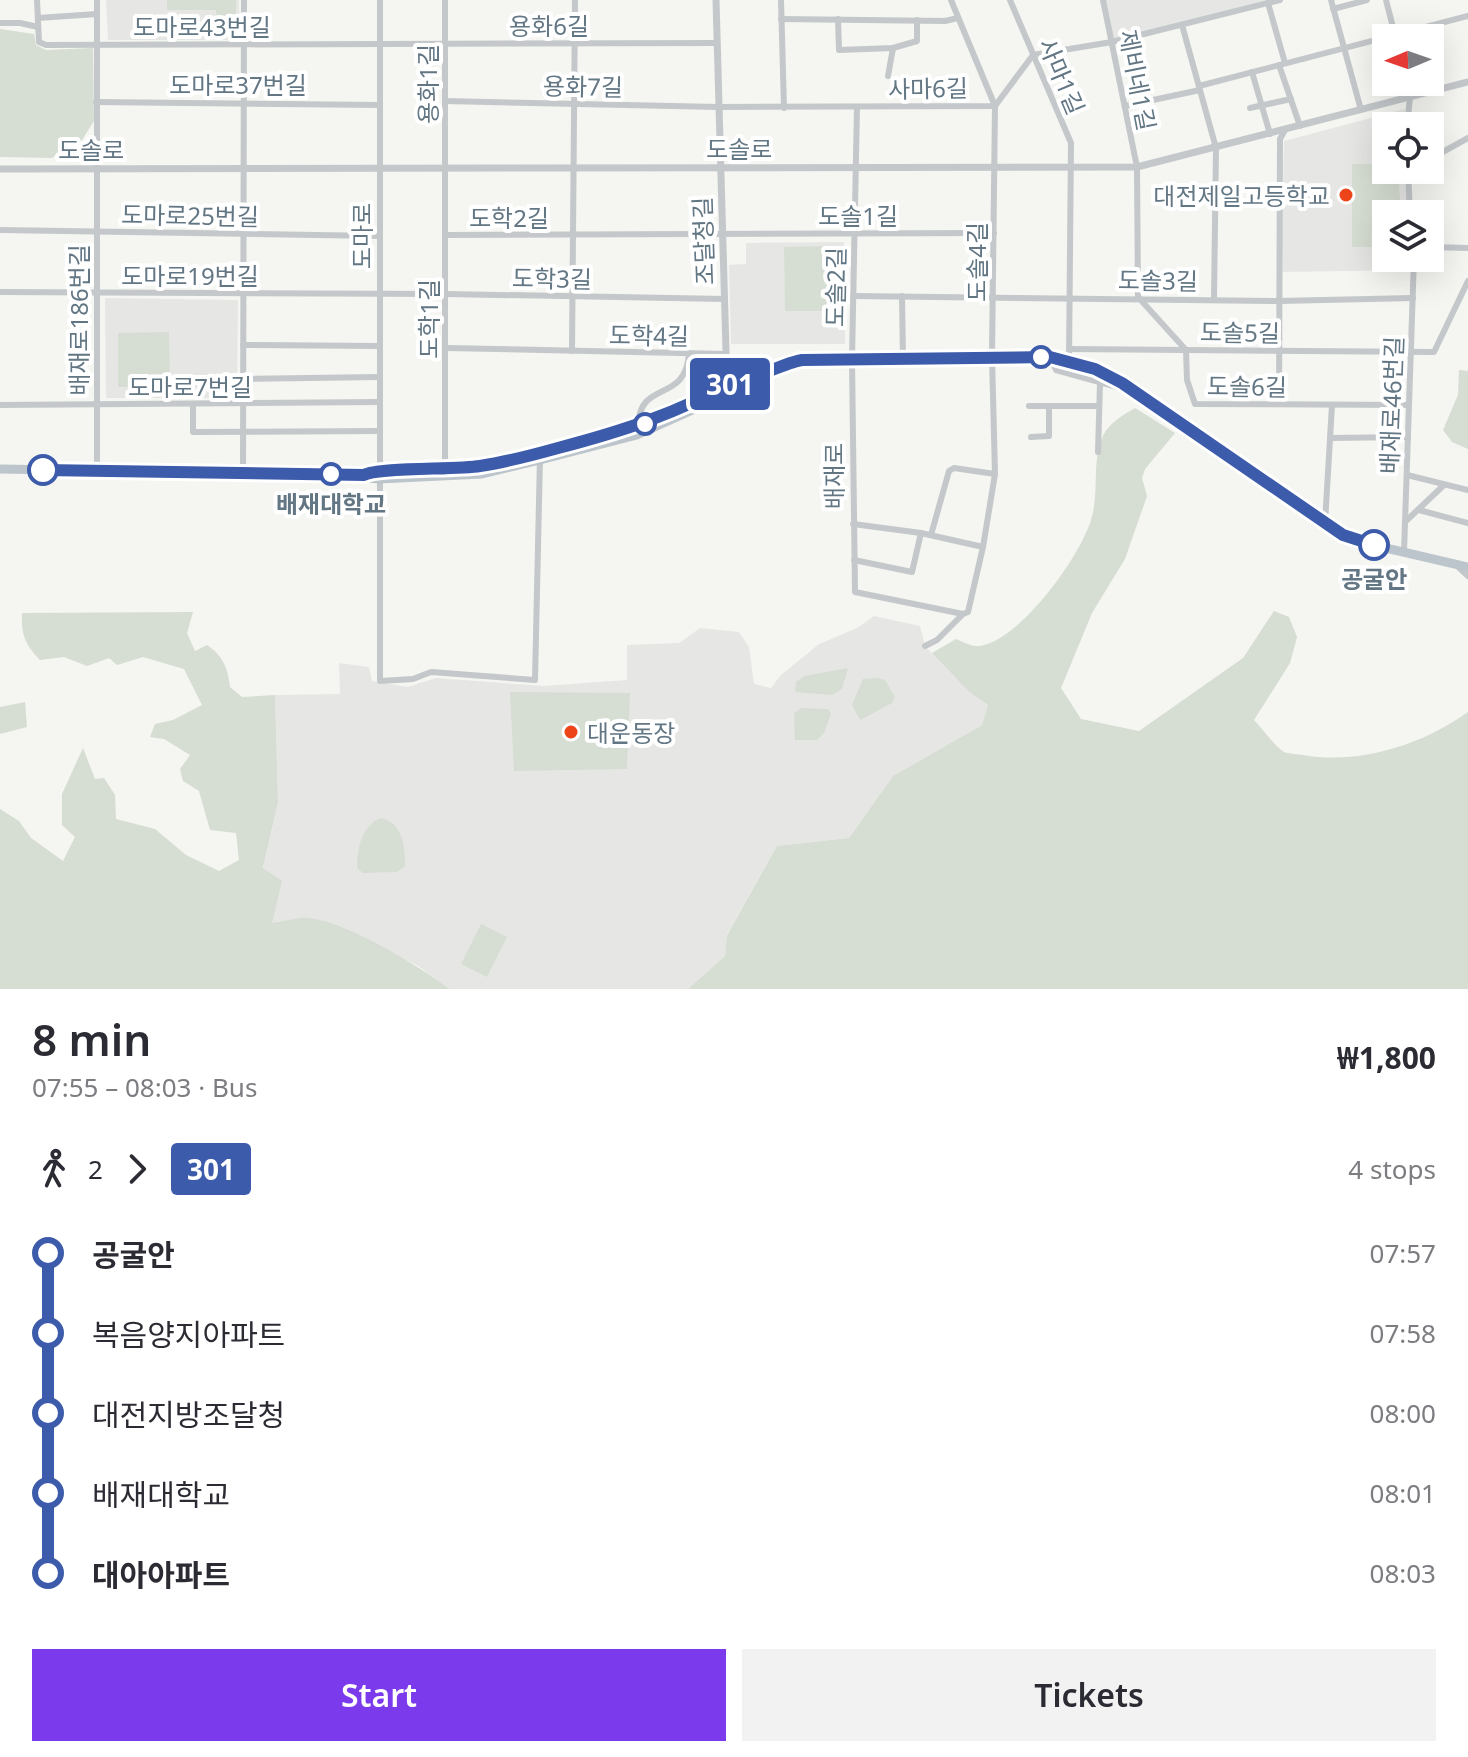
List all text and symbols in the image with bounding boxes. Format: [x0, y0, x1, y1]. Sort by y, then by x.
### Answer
street label: 용화6길 [509, 9, 589, 42]
street label: 도마로43번길 [133, 10, 271, 43]
north arrow [1372, 24, 1444, 96]
map controls [1372, 24, 1444, 272]
street label: 제비네1길 [1112, 27, 1164, 133]
street label: 사마1길 [1031, 33, 1093, 119]
street label: 용화1길 [411, 44, 444, 124]
street label: 도마로37번길 [169, 68, 307, 101]
street label: 용화7길 [543, 69, 623, 103]
street label: 사마6길 [888, 71, 968, 105]
button: locate [1372, 112, 1444, 184]
street label: 도솔로 [706, 132, 772, 165]
street label: 도솔로 [58, 133, 124, 166]
place label: 대전제일고등학교 [1153, 179, 1330, 212]
marker: 대전제일고등학교 [1337, 186, 1355, 204]
street label: 조달청길 [685, 196, 721, 286]
street label: 도마로25번길 [121, 197, 259, 233]
street label: 도솔1길 [818, 199, 898, 232]
button: layers [1372, 200, 1444, 272]
street label: 도학2길 [469, 201, 549, 234]
street label: 도마로 [345, 203, 378, 269]
street label: 도솔4길 [960, 222, 993, 302]
street label: 배재로186번길 [62, 244, 95, 396]
street label: 도솔2길 [818, 247, 852, 327]
street label: 도마로19번길 [121, 259, 259, 292]
street label: 도학3길 [512, 261, 592, 295]
street label: 도솔3길 [1118, 263, 1198, 297]
street label: 도학1길 [412, 279, 445, 359]
street label: 도솔5길 [1200, 315, 1280, 349]
street label: 도학4길 [609, 318, 689, 352]
street label: 배재로46번길 [1372, 336, 1410, 474]
unlabelled marker [1030, 346, 1052, 368]
line badge: 301 [684, 358, 776, 410]
text: 301 [706, 365, 754, 403]
street label: 도솔6길 [1207, 369, 1287, 403]
street label: 도마로7번길 [128, 370, 252, 403]
unlabelled marker [634, 413, 656, 435]
street label: 배재로 [817, 443, 850, 509]
unlabelled marker [28, 455, 58, 485]
marker: 배재대학교 [320, 463, 342, 485]
place label: 배재대학교 [276, 487, 386, 520]
marker: 공굴안 [1359, 530, 1389, 560]
place label: 공굴안 [1341, 562, 1407, 595]
place label: 대운동장 [587, 716, 675, 749]
marker: 대운동장 [562, 723, 580, 741]
text: 8 min [32, 1009, 151, 1069]
text: ₩1,800 [1337, 1037, 1436, 1078]
text: 07:55 – 08:03 · Bus [32, 1069, 257, 1105]
icon: walk [32, 1147, 76, 1191]
icon: forward [115, 1147, 159, 1191]
text: 301 [187, 1150, 235, 1188]
text: 2 [88, 1151, 103, 1187]
text: 4 stops [1348, 1151, 1436, 1187]
text: 공굴안 [92, 1234, 175, 1275]
text: 07:57 [1370, 1235, 1436, 1271]
text: 복음양지아파트 [92, 1314, 285, 1355]
text: 07:58 [1370, 1315, 1436, 1351]
text: 대전지방조달청 [92, 1394, 285, 1435]
text: 08:00 [1370, 1395, 1436, 1431]
text: 배재대학교 [92, 1474, 230, 1515]
text: 08:01 [1370, 1475, 1436, 1511]
text: 대아아파트 [92, 1554, 230, 1595]
text: 08:03 [1370, 1555, 1436, 1591]
button: Start [32, 1649, 726, 1741]
button: Tickets [742, 1649, 1436, 1741]

